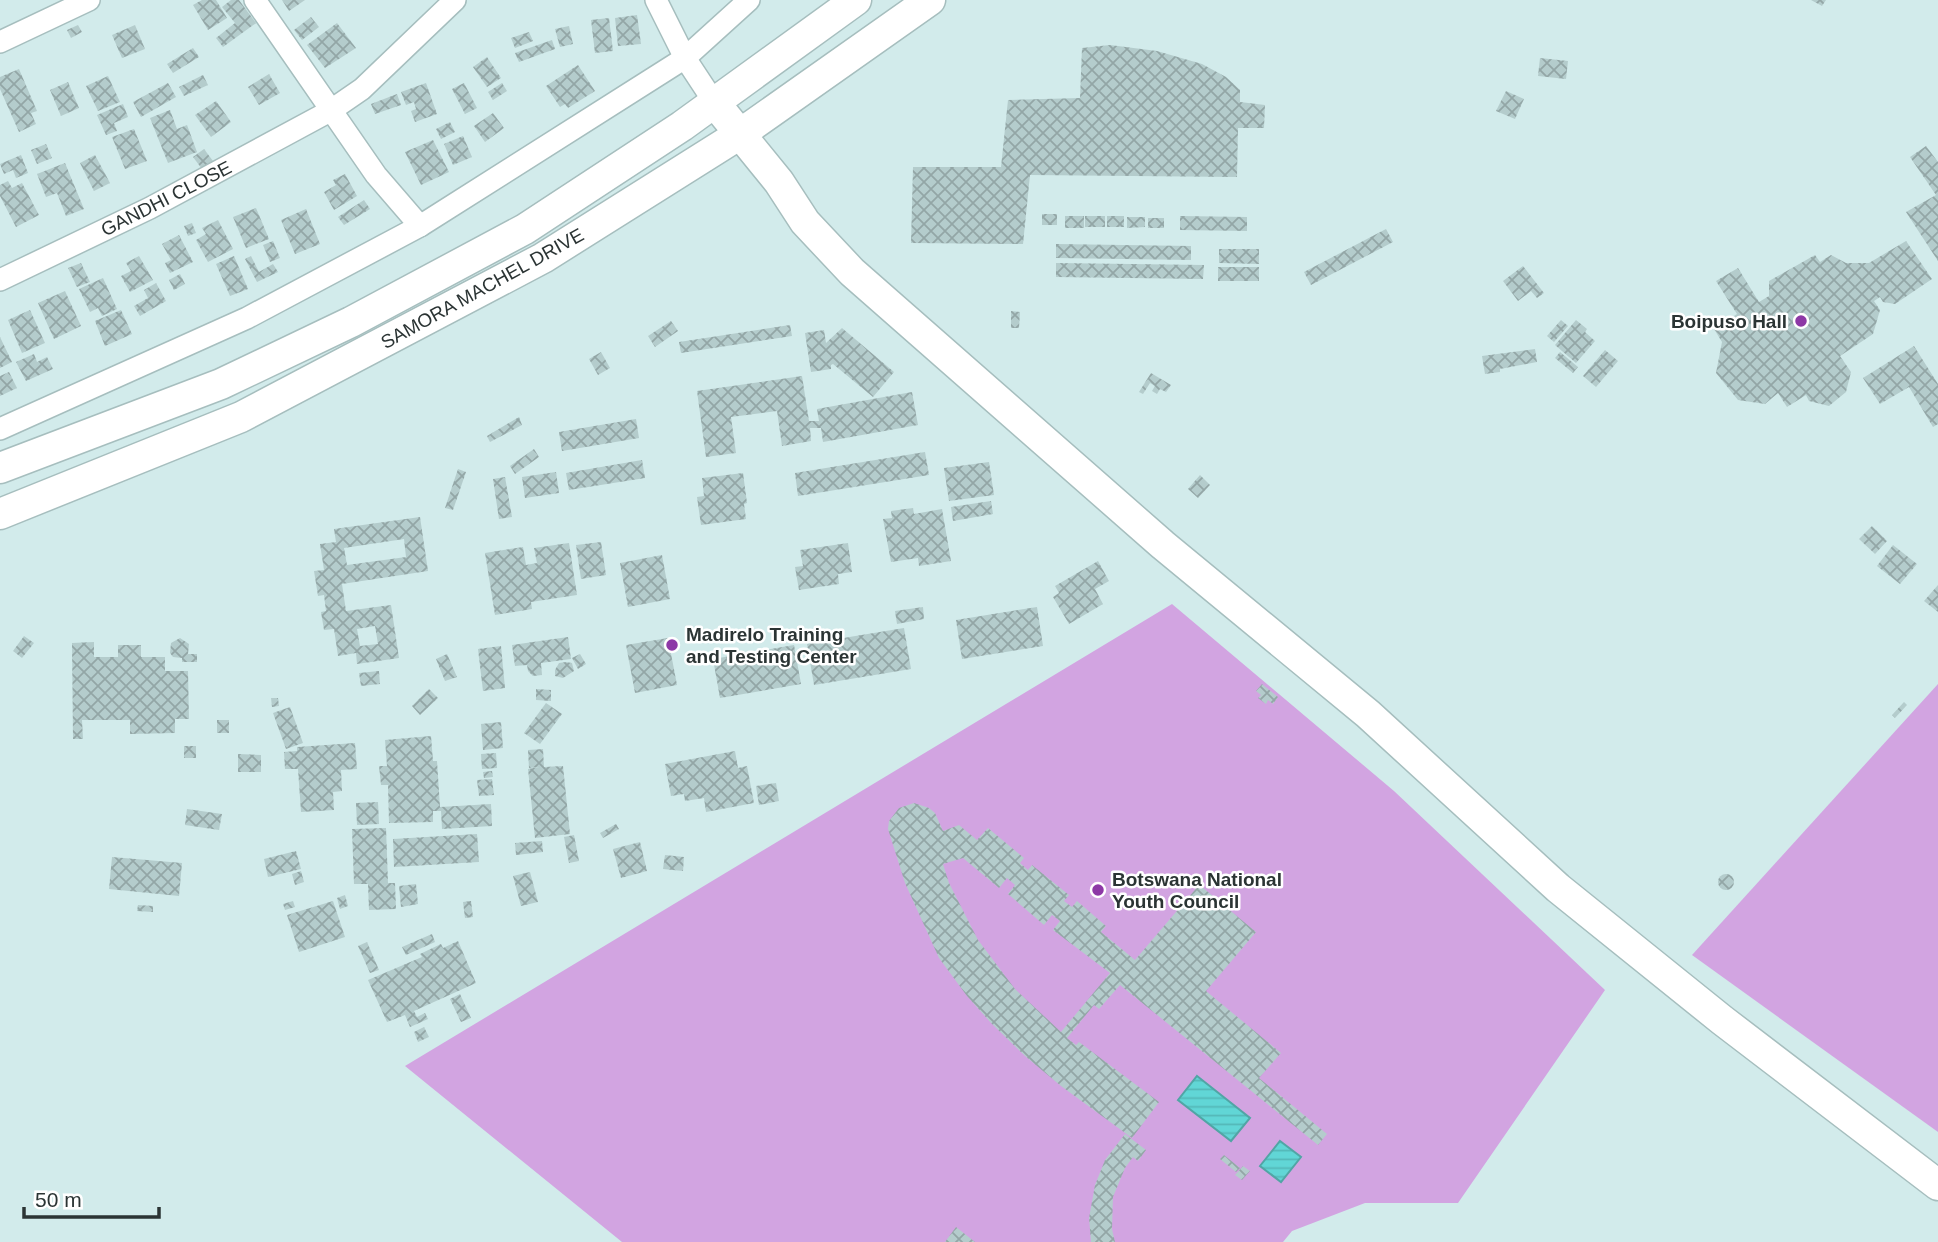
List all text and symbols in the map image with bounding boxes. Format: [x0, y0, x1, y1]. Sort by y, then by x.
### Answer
street label: GANDHI CLOSE [97, 156, 235, 240]
street label: SAMORA MACHEL DRIVE [377, 224, 587, 353]
place label: Boipuso Hall [1671, 311, 1787, 332]
marker: Boipuso Hall [1793, 313, 1809, 329]
place label: Madirelo Training and Testing Center [686, 624, 857, 667]
marker: Madirelo Training and Testing Center [664, 637, 680, 653]
place label: Botswana National Youth Council [1112, 869, 1282, 912]
marker: Botswana National Youth Council [1090, 882, 1106, 898]
scale bar [24, 1176, 159, 1220]
text: 50 m [35, 1188, 82, 1211]

